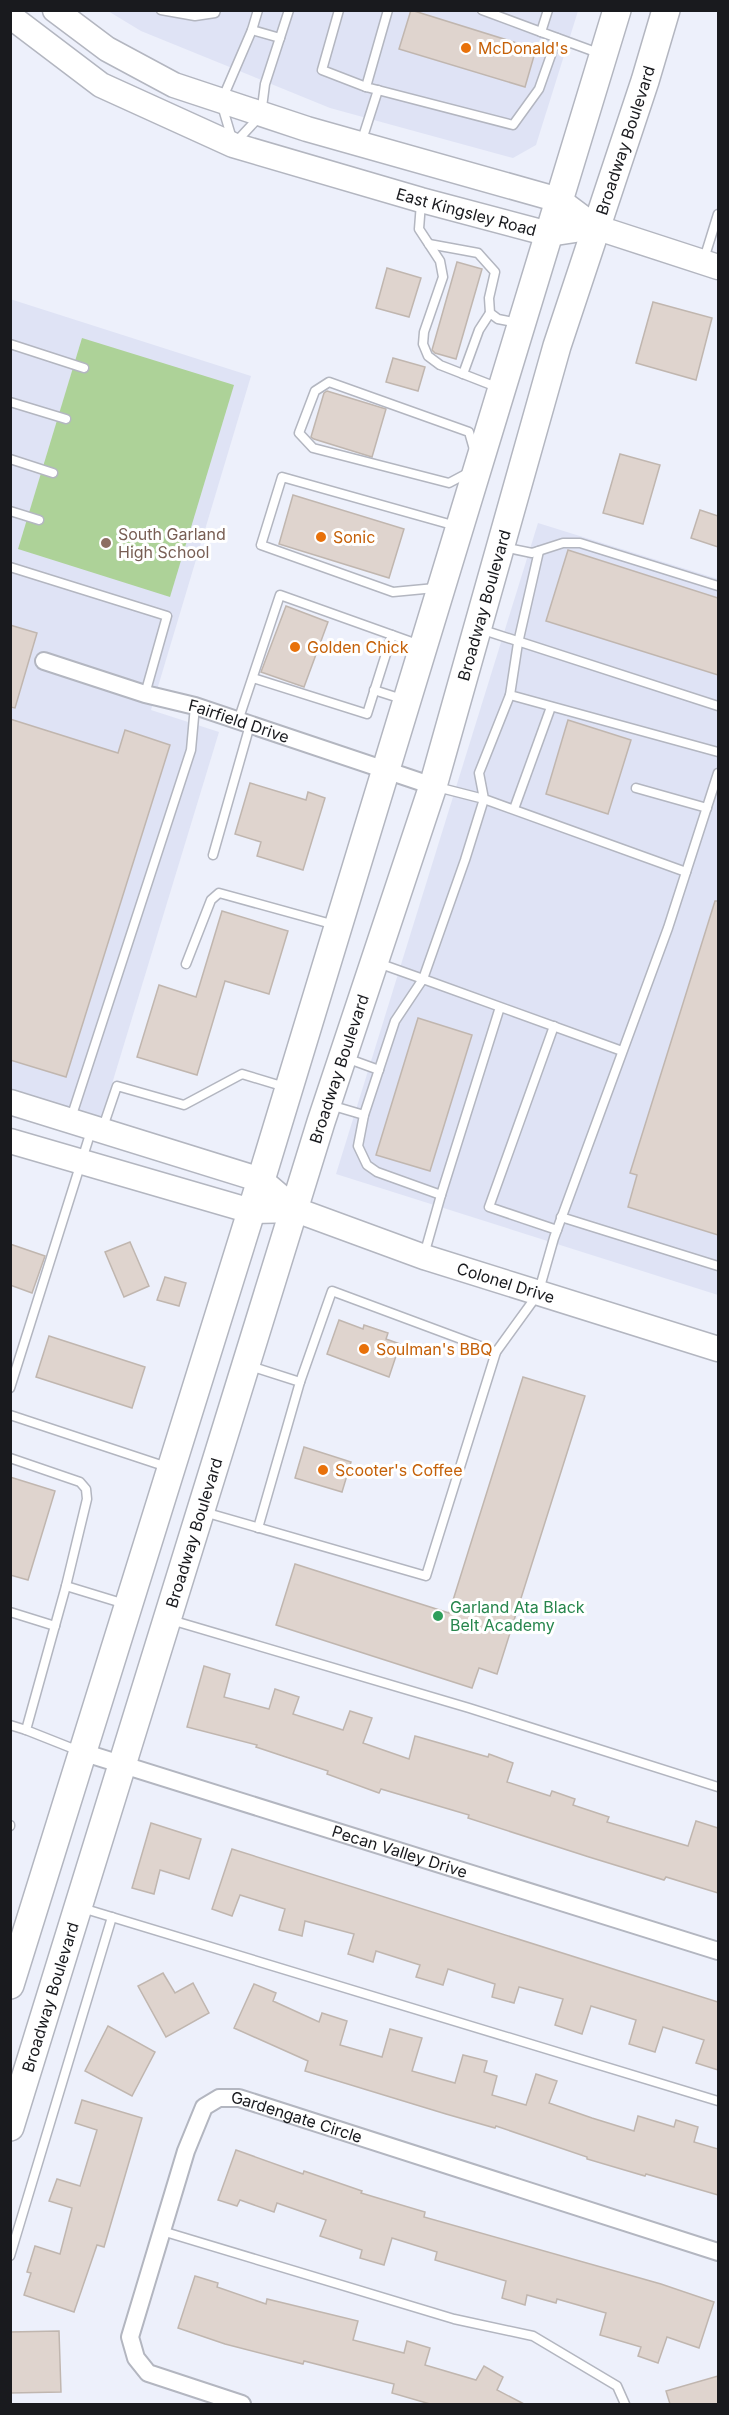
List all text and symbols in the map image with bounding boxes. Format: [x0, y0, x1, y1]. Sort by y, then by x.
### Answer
place label: McDonald's [478, 38, 568, 58]
marker: McDonald's [459, 41, 473, 55]
street label: Broadway Boulevard [591, 63, 659, 218]
street label: East Kingsley Road [394, 183, 539, 240]
place label: South Garland High School [118, 524, 226, 562]
place label: Sonic [333, 527, 375, 547]
street label: Broadway Boulevard [453, 527, 515, 683]
marker: Sonic [314, 530, 328, 544]
marker: South Garland High School [99, 536, 113, 550]
place label: Golden Chick [307, 637, 409, 657]
marker: Golden Chick [288, 640, 302, 654]
street label: Fairfield Drive [187, 695, 292, 747]
street label: Broadway Boulevard [305, 992, 373, 1146]
street label: Colonel Drive [454, 1258, 557, 1307]
place label: Soulman's BBQ [376, 1339, 493, 1359]
marker: Soulman's BBQ [357, 1342, 371, 1356]
street label: Broadway Boulevard [161, 1455, 226, 1610]
place label: Scooter's Coffee [335, 1460, 462, 1480]
marker: Scooter's Coffee [316, 1463, 330, 1477]
place label: Garland Ata Black Belt Academy [450, 1597, 585, 1635]
marker: Garland Ata Black Belt Academy [431, 1609, 445, 1623]
street label: Pecan Valley Drive [330, 1821, 470, 1882]
street label: Broadway Boulevard [18, 1920, 83, 2075]
street label: Gardengate Circle [231, 2088, 365, 2147]

